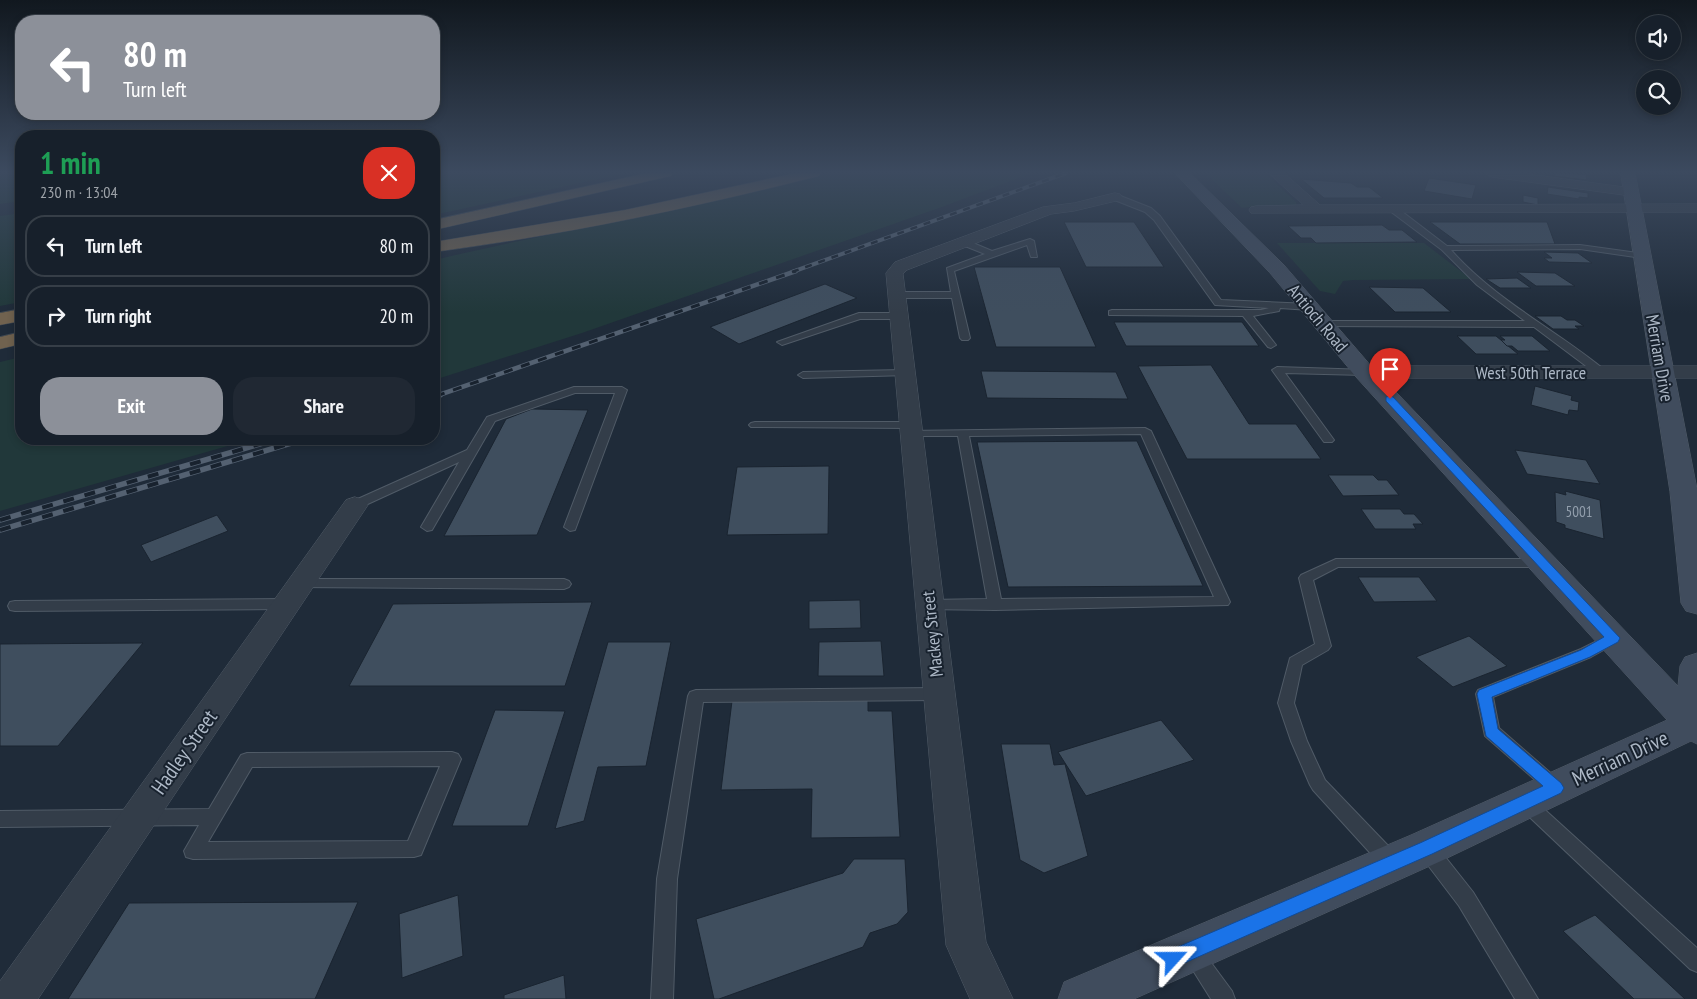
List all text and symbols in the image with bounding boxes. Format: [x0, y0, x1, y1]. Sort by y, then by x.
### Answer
map controls [1636, 15, 1681, 115]
button: sound [1636, 15, 1681, 60]
text: 80 m [123, 31, 187, 77]
icon: left [40, 35, 105, 100]
button: search [1636, 70, 1681, 115]
text: Turn left [123, 75, 187, 103]
text: 1 min [40, 143, 101, 182]
button: close [363, 147, 415, 199]
text: 230 m · 13:04 [40, 182, 118, 202]
icon: left [42, 232, 70, 260]
text: Turn left [85, 234, 142, 258]
text: 80 m [380, 234, 413, 258]
street label: Antioch Road [1283, 279, 1353, 357]
icon: right [42, 302, 70, 330]
text: Turn right [85, 304, 151, 328]
text: 20 m [380, 304, 413, 328]
street label: Merriam Drive [1641, 313, 1679, 403]
pin [1369, 348, 1411, 399]
icon: arrive [1376, 355, 1404, 383]
street label: West 50th Terrace [1476, 361, 1586, 384]
button: Exit [40, 377, 223, 435]
button: Share [233, 377, 415, 435]
house number: 5001 [1565, 502, 1593, 521]
street label: Mackey Street [916, 590, 948, 678]
street label: Hadley Street [145, 704, 223, 800]
street label: Merriam Drive [1568, 724, 1672, 792]
position arrow [1146, 932, 1198, 984]

